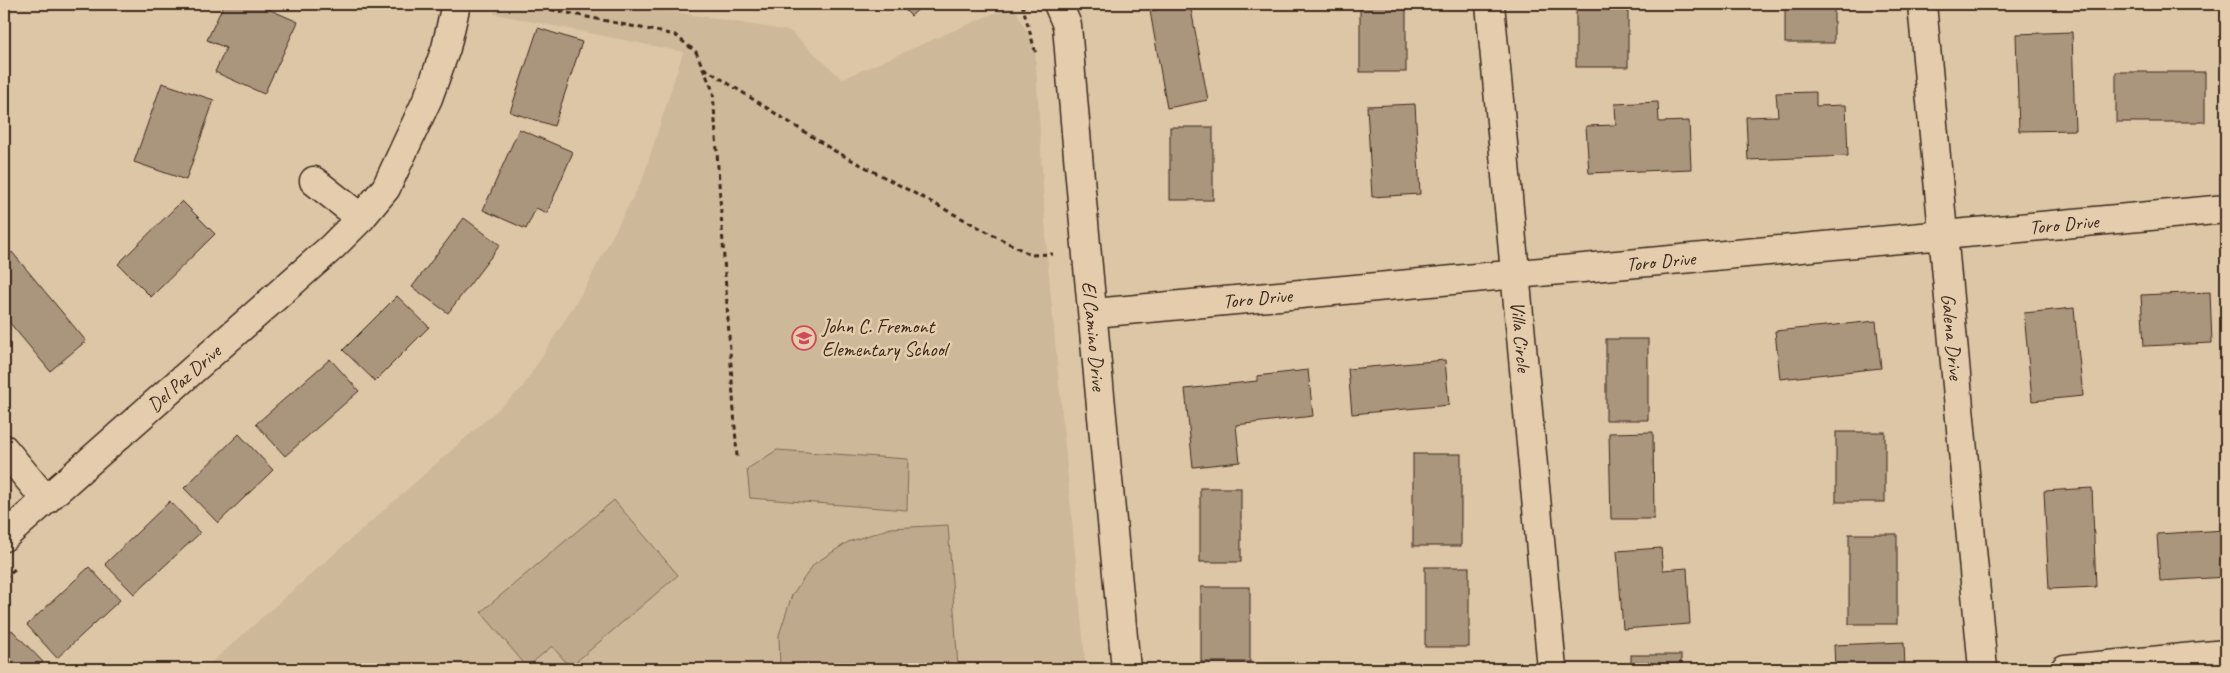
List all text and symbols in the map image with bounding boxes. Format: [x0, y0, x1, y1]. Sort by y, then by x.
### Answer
street label: Toro Drive [2028, 208, 2101, 240]
street label: Toro Drive [1625, 245, 1698, 277]
street label: El Camino Drive [1077, 280, 1112, 393]
street label: Toro Drive [1222, 282, 1294, 314]
street label: Galena Drive [1936, 293, 1969, 382]
street label: Villa Circle [1505, 300, 1537, 374]
place label: John C. Fremont Elementary School [821, 314, 950, 362]
school or university icon: John C. Fremont Elementary School [791, 325, 817, 351]
street label: Del Paz Drive [142, 338, 227, 417]

